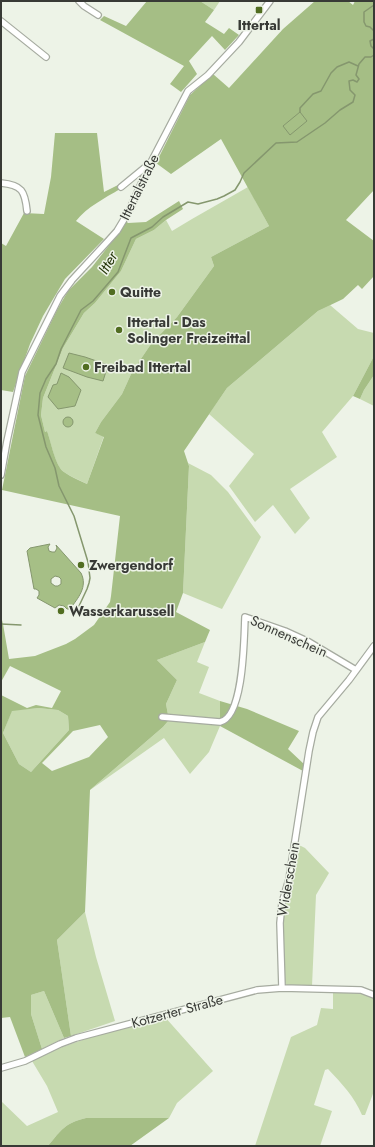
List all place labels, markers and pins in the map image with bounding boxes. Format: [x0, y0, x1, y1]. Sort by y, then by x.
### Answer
marker: Ittertal [254, 5, 264, 15]
place label: Ittertal [238, 15, 280, 35]
place label: Quitte [120, 282, 161, 302]
marker: Quitte [107, 287, 117, 297]
place label: Ittertal - Das Solinger Freizeittal [127, 312, 250, 348]
marker: Ittertal - Das Solinger Freizeittal [114, 325, 124, 335]
place label: Freibad Ittertal [94, 357, 191, 377]
marker: Freibad Ittertal [81, 362, 91, 372]
place label: Zwergendorf [89, 555, 174, 575]
marker: Zwergendorf [76, 560, 86, 570]
place label: Wasserkarussell [69, 601, 174, 621]
marker: Wasserkarussell [56, 606, 66, 616]

